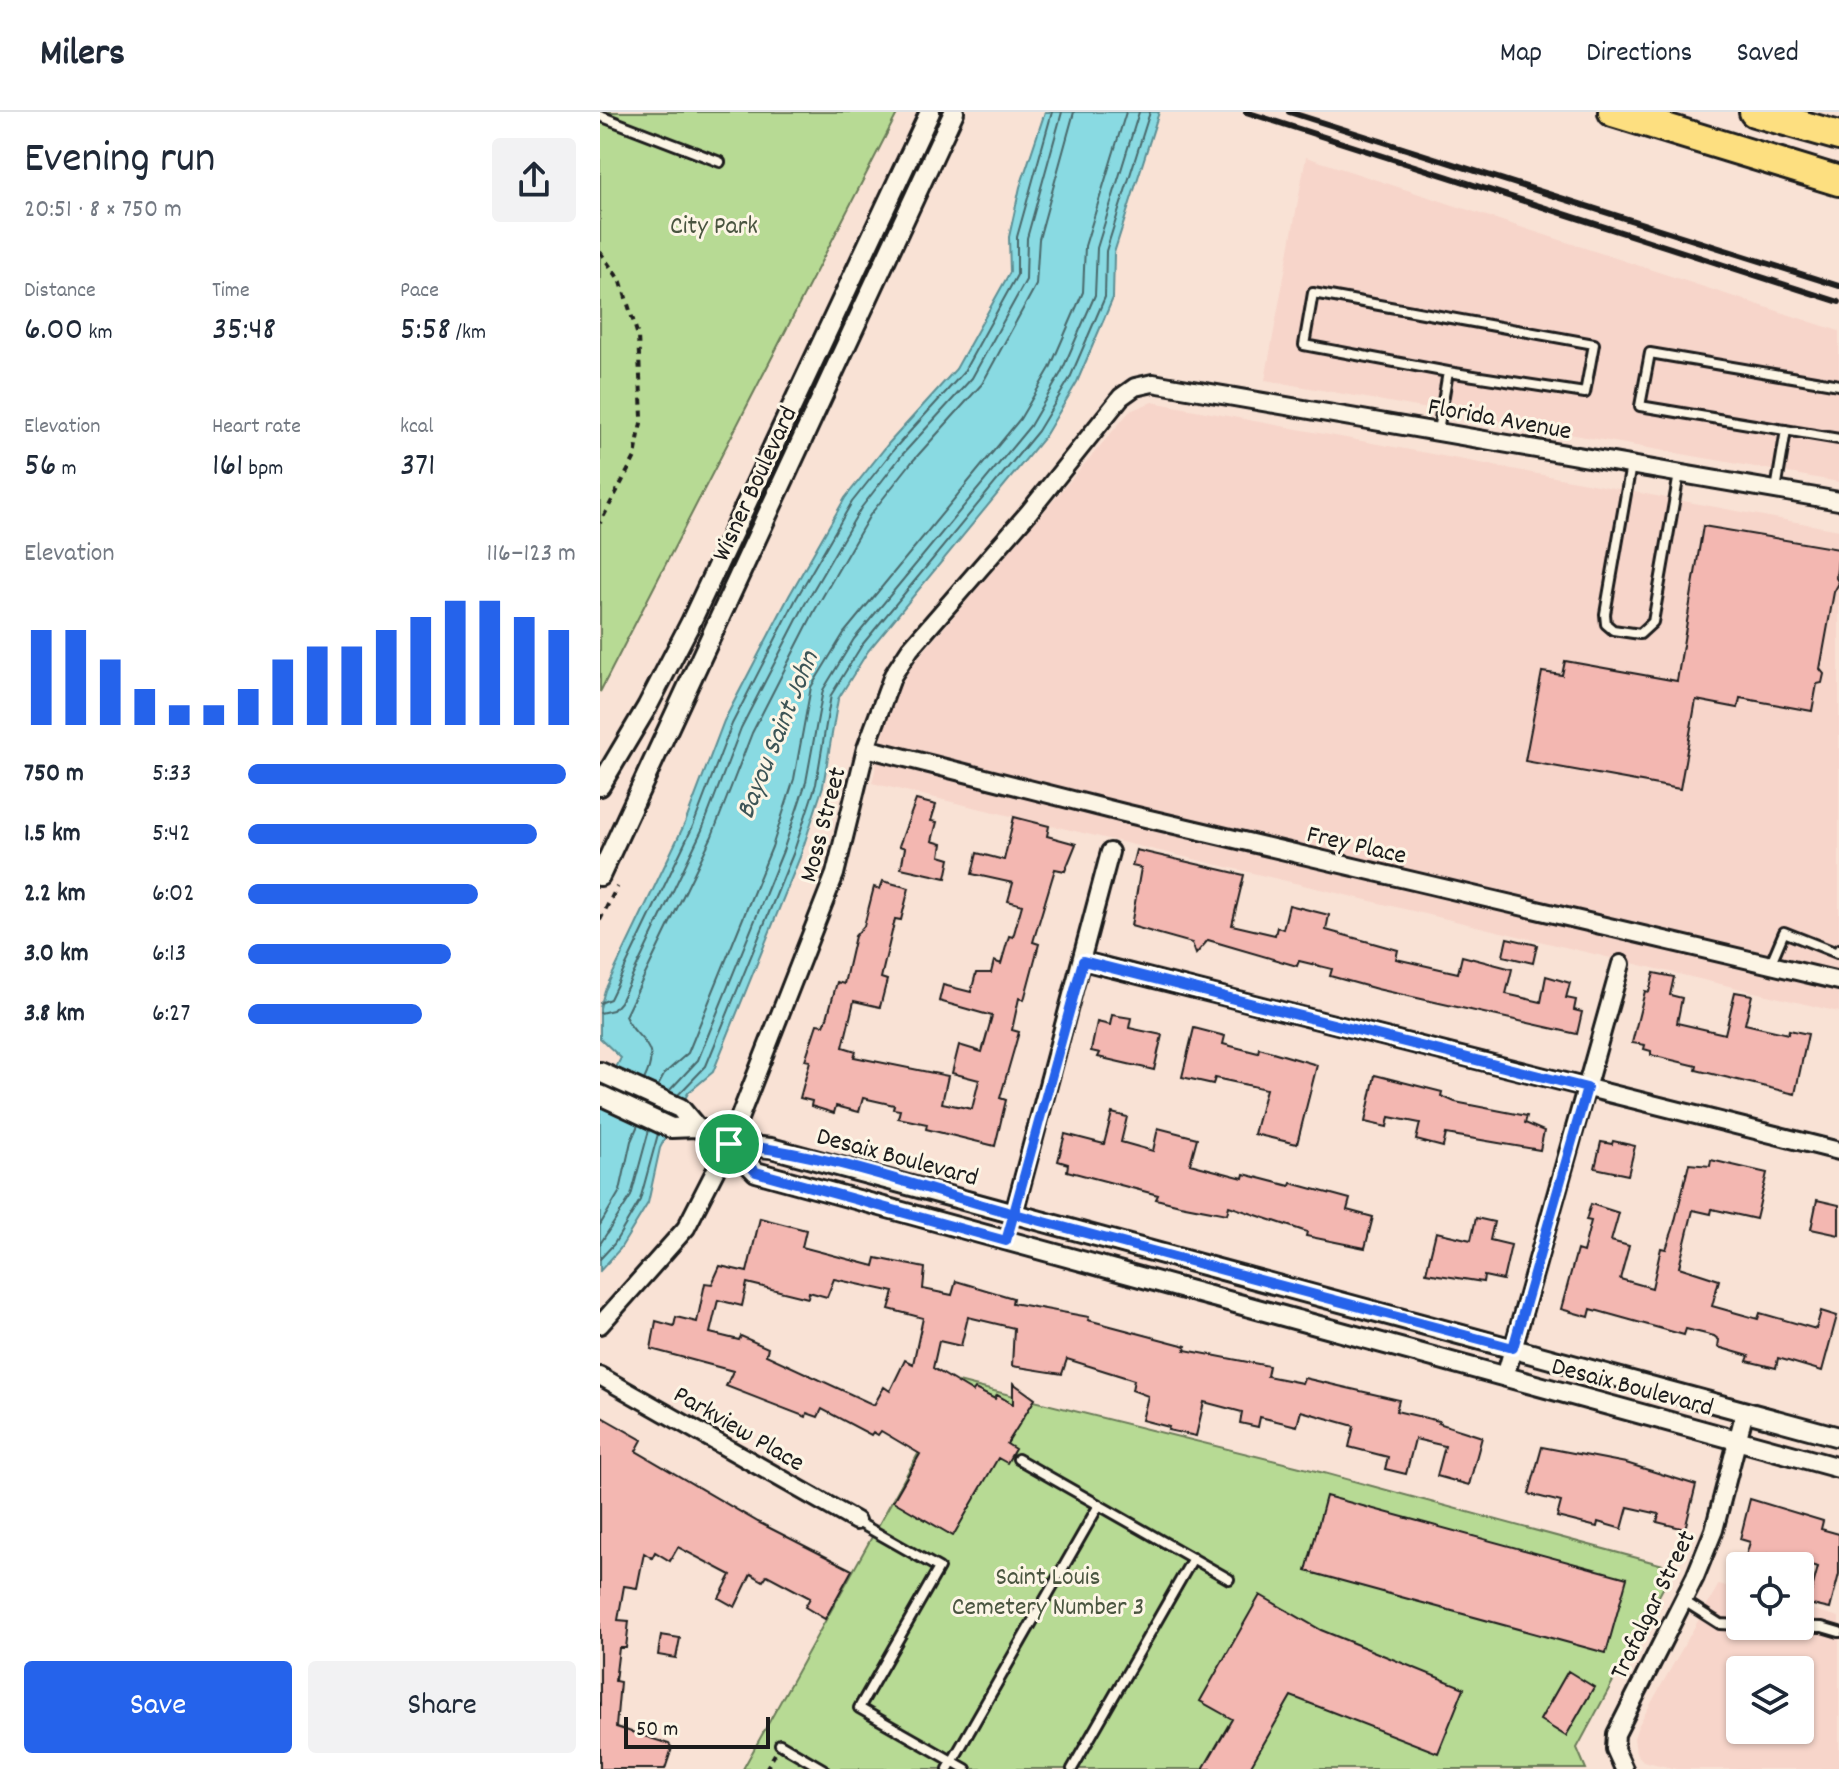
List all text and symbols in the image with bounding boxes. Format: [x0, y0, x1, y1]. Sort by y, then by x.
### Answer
text: Milers [40, 28, 125, 83]
text: Map [1500, 35, 1542, 75]
text: Directions [1586, 35, 1692, 75]
text: Saved [1736, 35, 1799, 75]
text: Evening run [24, 130, 215, 193]
button: share [492, 138, 576, 222]
text: 20:51 · 8 × 750 m [24, 192, 182, 229]
park label: City Park [670, 209, 758, 246]
text: Distance [24, 276, 96, 307]
text: Time [212, 276, 250, 307]
text: Pace [400, 276, 439, 307]
text: 6.00 [24, 307, 83, 356]
text: 35:48 [212, 307, 276, 356]
text: 5:58 [400, 307, 451, 356]
text: km [83, 318, 113, 349]
text: /km [451, 318, 486, 349]
street label: Florida Avenue [1425, 390, 1574, 451]
street label: Wisner Boulevard [704, 401, 808, 568]
text: Elevation [24, 412, 101, 443]
text: Heart rate [212, 412, 301, 443]
text: kcal [400, 412, 433, 443]
text: 56 [24, 443, 56, 492]
text: 161 [212, 443, 244, 492]
text: 371 [400, 443, 436, 492]
text: m [56, 454, 77, 485]
text: bpm [244, 454, 283, 485]
text: Elevation [24, 536, 114, 573]
text: 116–123 m [487, 536, 576, 573]
water label: Bayou Saint John [728, 645, 832, 826]
text: 750 m [24, 756, 84, 793]
text: 5:33 [152, 756, 191, 793]
street label: Moss Street [791, 763, 858, 887]
text: 1.5 km [24, 816, 81, 853]
text: 5:42 [152, 816, 191, 853]
street label: Frey Place [1303, 817, 1410, 876]
text: 2.2 km [24, 876, 86, 913]
text: 6:02 [152, 876, 195, 913]
text: 3.0 km [24, 936, 89, 973]
text: 6:13 [152, 936, 186, 973]
text: 3.8 km [24, 996, 85, 1033]
text: 6:27 [152, 996, 190, 1033]
pin [695, 1110, 763, 1178]
street label: Desaix Boulevard [812, 1119, 982, 1198]
icon: arrive [707, 1122, 751, 1166]
street label: Desaix Boulevard [1547, 1349, 1717, 1428]
street label: Parkview Place [666, 1377, 811, 1483]
street label: Trafalgar Street [1602, 1524, 1706, 1687]
map controls [1726, 1552, 1814, 1744]
button: locate [1726, 1552, 1814, 1640]
park label: Saint Louis Cemetery Number 3 [952, 1560, 1144, 1627]
button: layers [1726, 1656, 1814, 1744]
button: Save [24, 1661, 292, 1753]
button: Share [308, 1661, 576, 1753]
scale bar [624, 1713, 770, 1749]
text: 50 m [636, 1715, 678, 1746]

